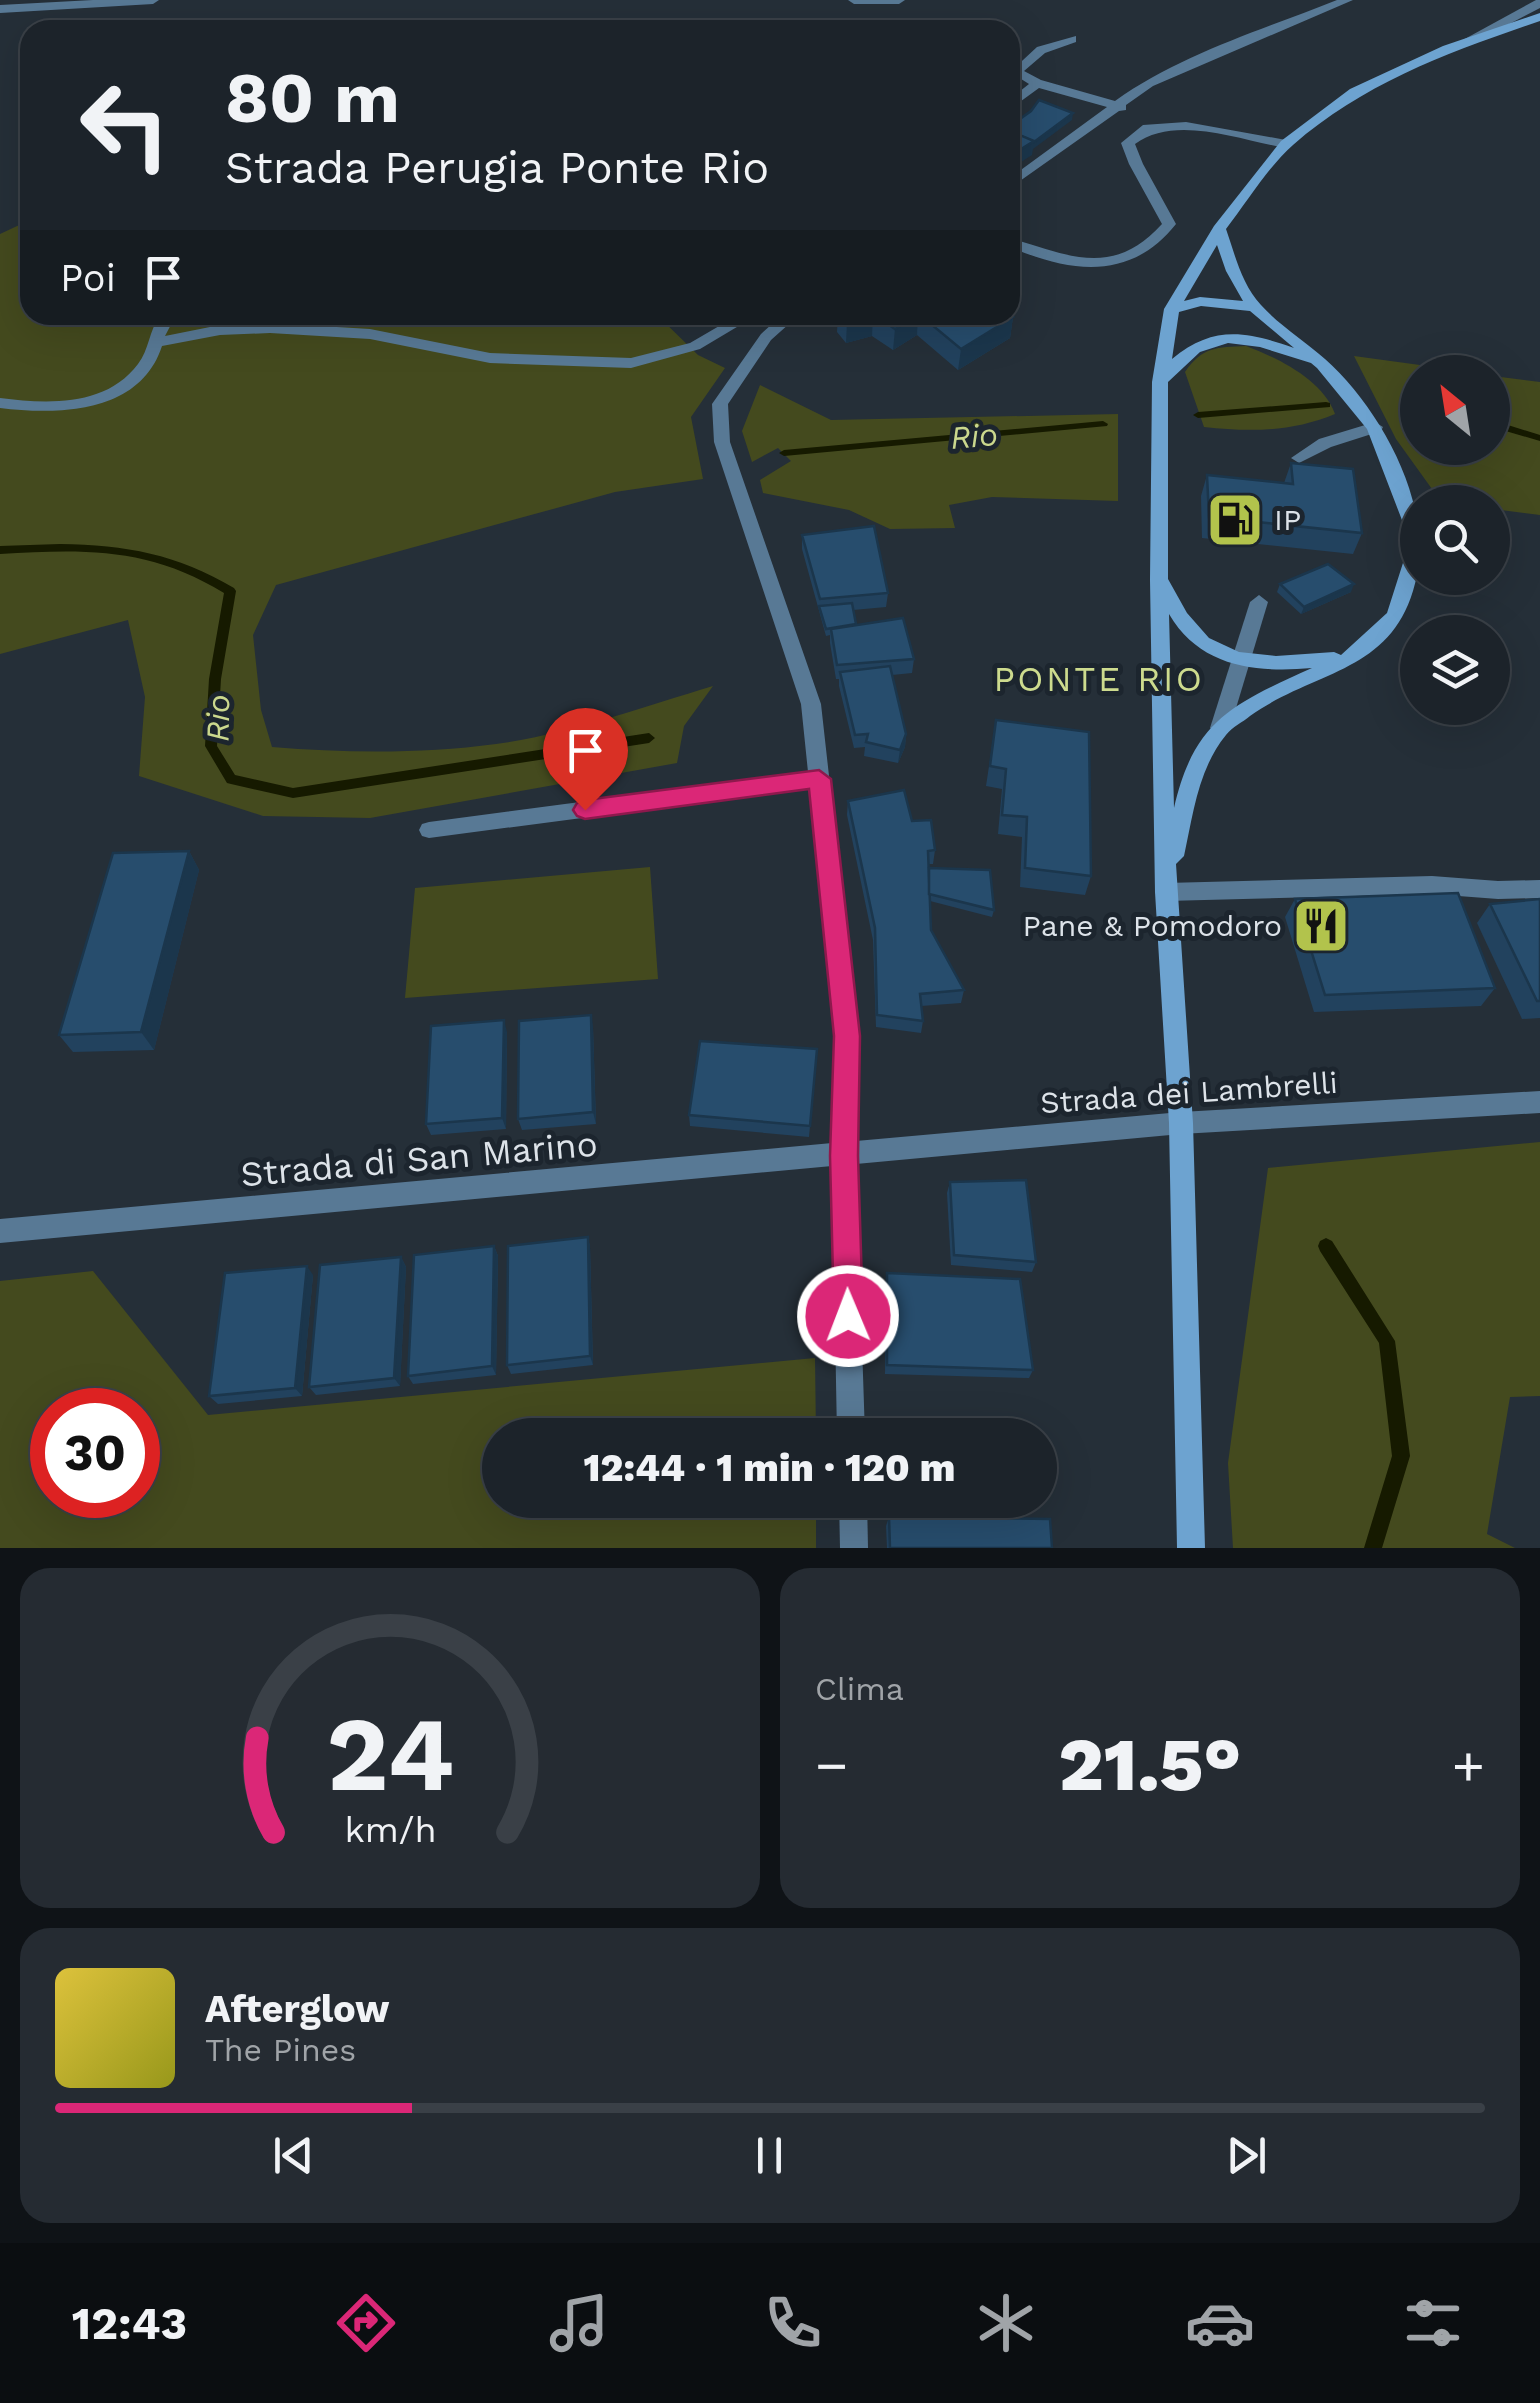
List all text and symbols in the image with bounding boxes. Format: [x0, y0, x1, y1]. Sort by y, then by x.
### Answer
text: 80 m [225, 57, 400, 139]
icon: left [60, 60, 190, 190]
text: Strada Perugia Ponte Rio [225, 141, 769, 194]
icon: arrive [136, 250, 191, 305]
text: Poi [60, 256, 116, 300]
north arrow [1400, 355, 1510, 465]
map controls [1400, 355, 1510, 725]
water label: Rio [949, 415, 999, 457]
button: search [1400, 485, 1510, 595]
fuel station icon: IP [1205, 490, 1265, 550]
place label: IP [1274, 502, 1301, 537]
button: layers [1400, 615, 1510, 725]
district label: PONTE RIO [994, 658, 1204, 700]
water label: Rio [199, 694, 237, 742]
pin [543, 708, 628, 811]
icon: arrive [558, 723, 613, 778]
restaurant icon: Pane & Pomodoro [1291, 896, 1351, 956]
place label: Pane & Pomodoro [1023, 908, 1282, 943]
street label: Strada dei Lambrelli [1039, 1065, 1339, 1120]
street label: Strada di San Marino [239, 1122, 599, 1196]
position arrow [796, 1264, 900, 1368]
speed limit sign: 30 [30, 1388, 160, 1518]
text: 12:44 · 1 min · 120 m [584, 1446, 955, 1490]
text: Clima [815, 1670, 904, 1708]
text: 24 [326, 1693, 454, 1815]
text: 21.5° [1059, 1720, 1241, 1808]
text: − [815, 1733, 848, 1797]
text: + [1452, 1733, 1485, 1797]
text: km/h [344, 1809, 436, 1851]
text: Afterglow [205, 1987, 390, 2031]
text: The Pines [205, 2031, 356, 2069]
icon: previous [266, 2128, 321, 2183]
icon: pause [742, 2128, 797, 2183]
icon: next [1219, 2128, 1274, 2183]
icon: directions [331, 2288, 401, 2358]
icon: music [544, 2288, 614, 2358]
icon: phone [758, 2288, 828, 2358]
icon: climate [971, 2288, 1041, 2358]
icon: car [1185, 2288, 1255, 2358]
icon: filters [1398, 2288, 1468, 2358]
text: 12:43 [72, 2297, 187, 2350]

